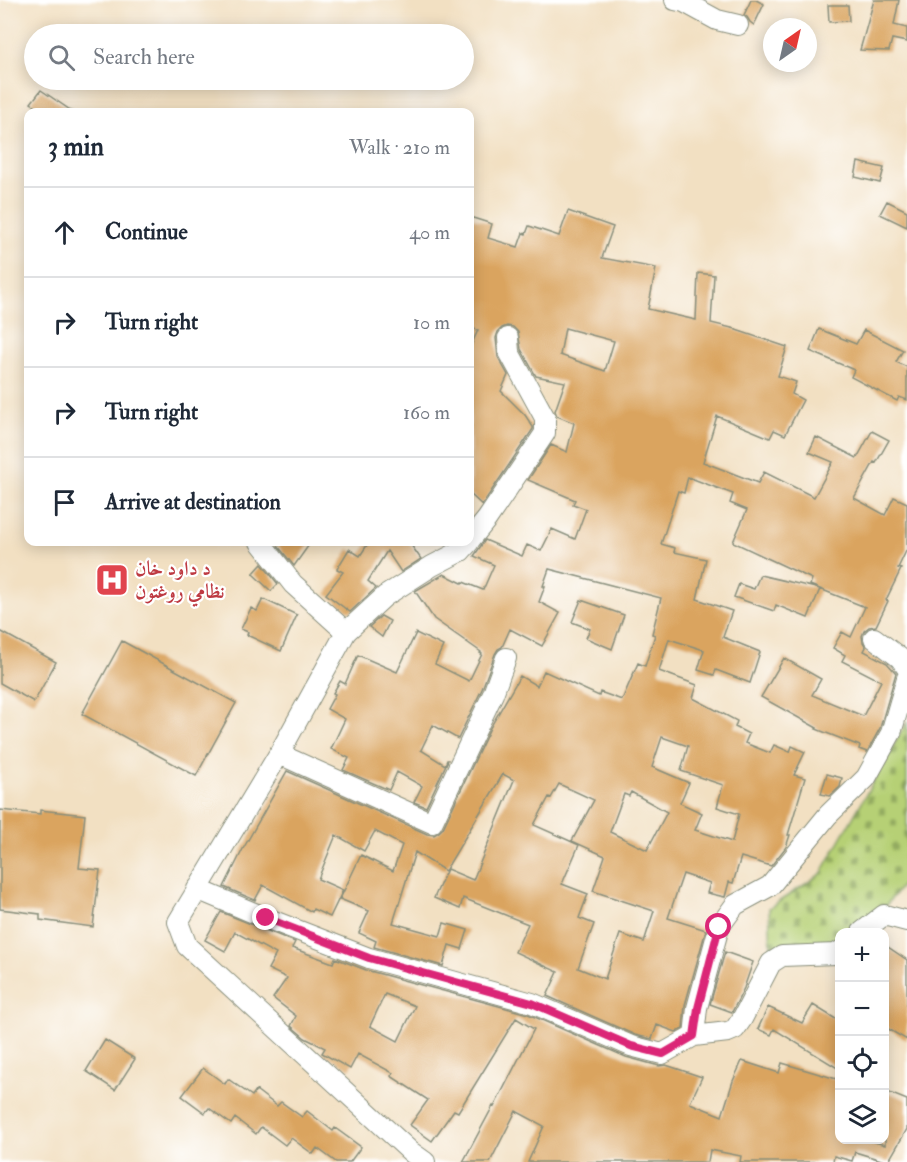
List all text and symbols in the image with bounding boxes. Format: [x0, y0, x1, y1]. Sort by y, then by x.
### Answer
north arrow [763, 18, 817, 72]
search box [24, 24, 474, 90]
icon: search [45, 41, 78, 74]
text: Search here [93, 43, 195, 71]
text: 3 min [48, 131, 104, 163]
text: Walk · 210 m [349, 135, 450, 160]
icon: ahead [48, 216, 81, 249]
text: Continue [105, 218, 188, 246]
text: 40 m [409, 220, 450, 245]
icon: right [48, 306, 81, 339]
text: Turn right [105, 308, 198, 336]
text: 10 m [413, 310, 450, 335]
icon: right [48, 396, 81, 429]
text: Turn right [105, 398, 198, 426]
text: 160 m [403, 400, 450, 425]
icon: arrive [48, 486, 81, 519]
text: Arrive at destination [105, 488, 281, 516]
place label: د داود خان نظامي روغتون [135, 556, 225, 607]
hospital icon: د داود خان نظامي روغتون [94, 562, 130, 598]
route end [252, 904, 278, 930]
route start [705, 913, 731, 939]
map controls [835, 928, 889, 1144]
button: + [835, 928, 889, 982]
button: − [835, 982, 889, 1036]
button: locate [835, 1036, 889, 1090]
button: layers [835, 1090, 889, 1144]

